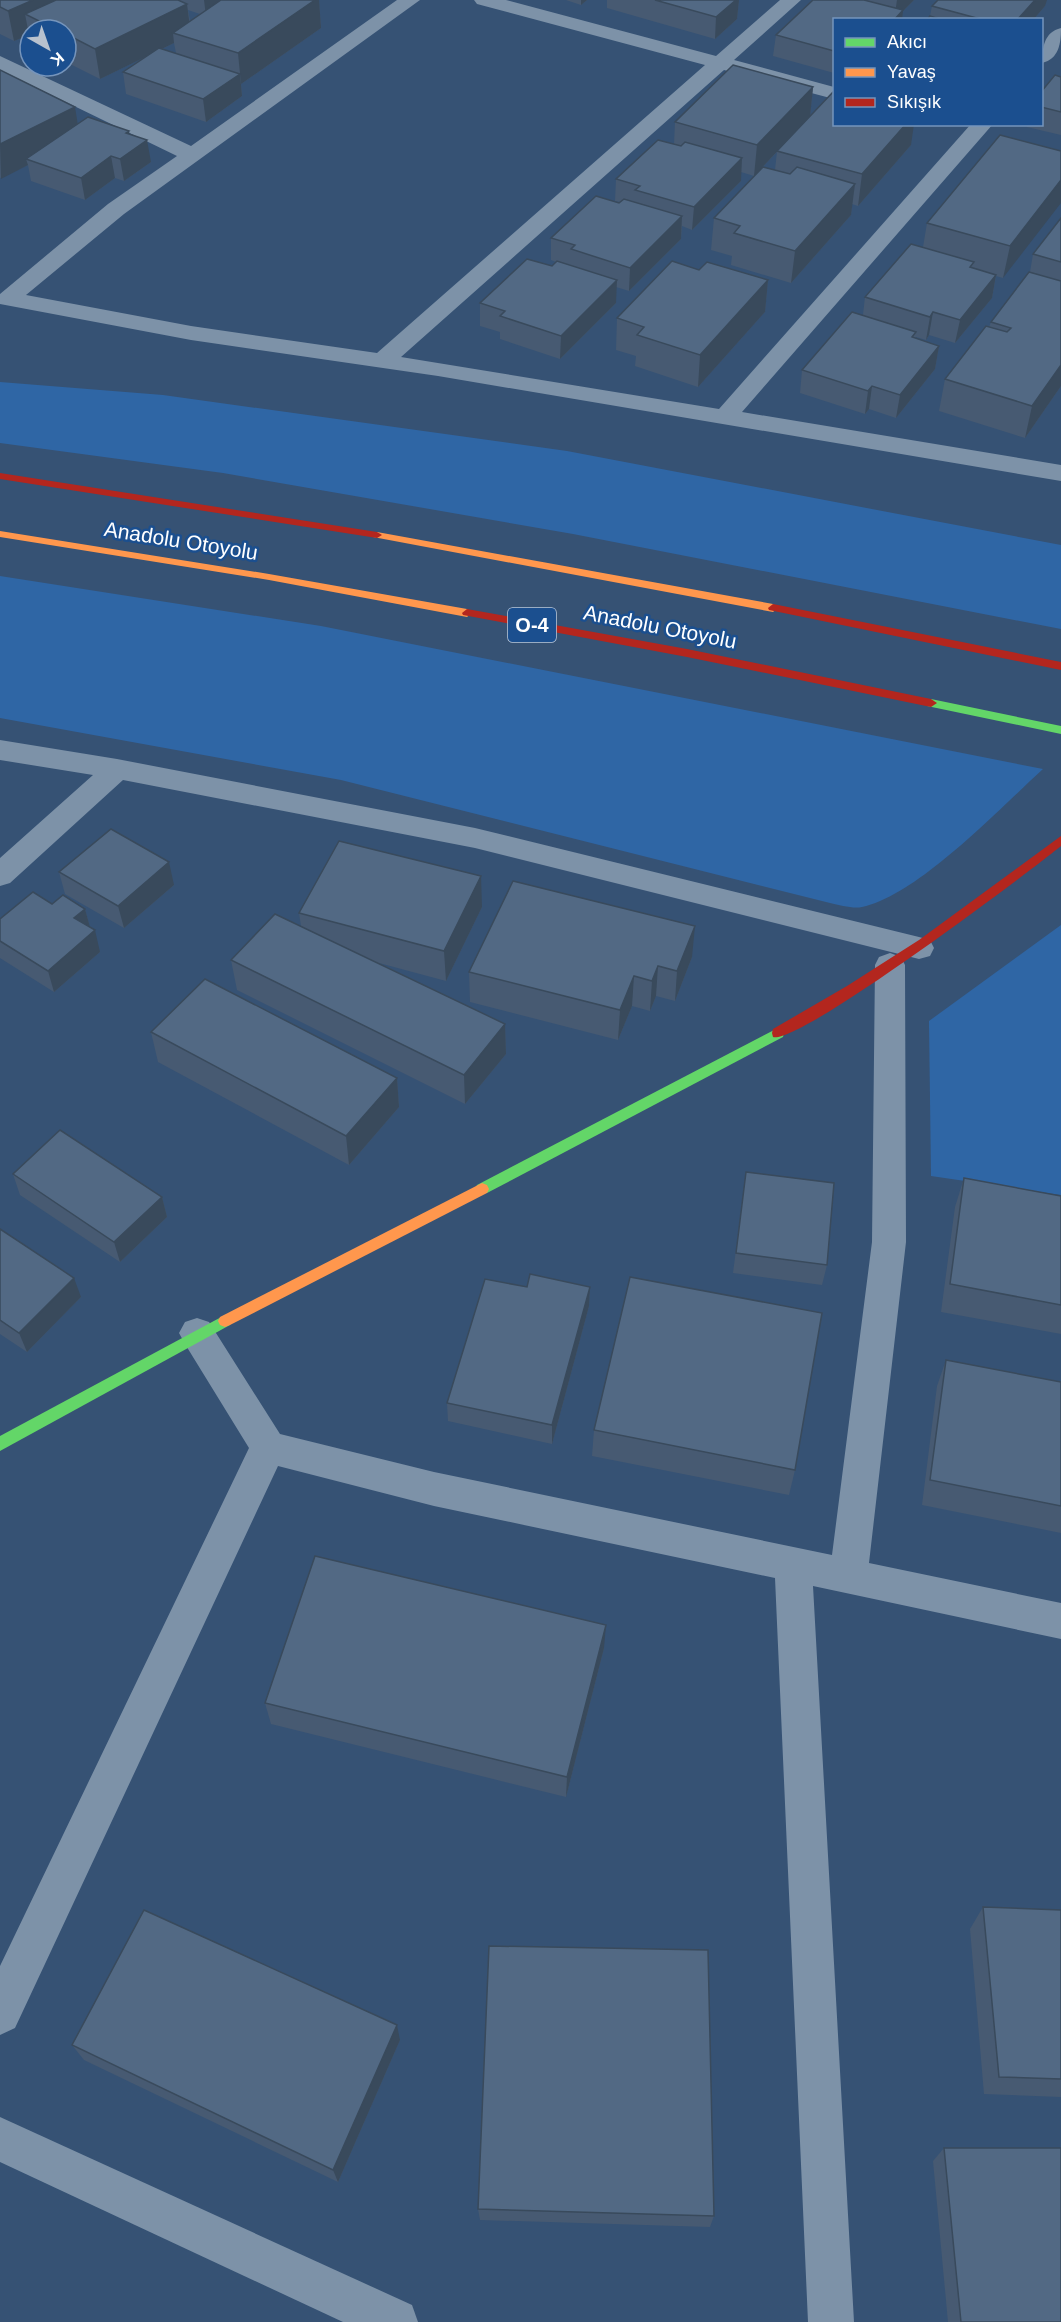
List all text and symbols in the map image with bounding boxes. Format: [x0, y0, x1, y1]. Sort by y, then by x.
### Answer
north arrow [18, 18, 78, 78]
legend [833, 18, 1043, 126]
text: Akıcı [887, 32, 927, 52]
text: K [47, 49, 67, 70]
text: Yavaş [887, 62, 936, 82]
text: Sıkışık [887, 92, 942, 112]
street label: Anadolu Otoyolu [103, 517, 260, 564]
street label: Anadolu Otoyolu [582, 600, 739, 653]
road number: O-4 [508, 608, 556, 642]

